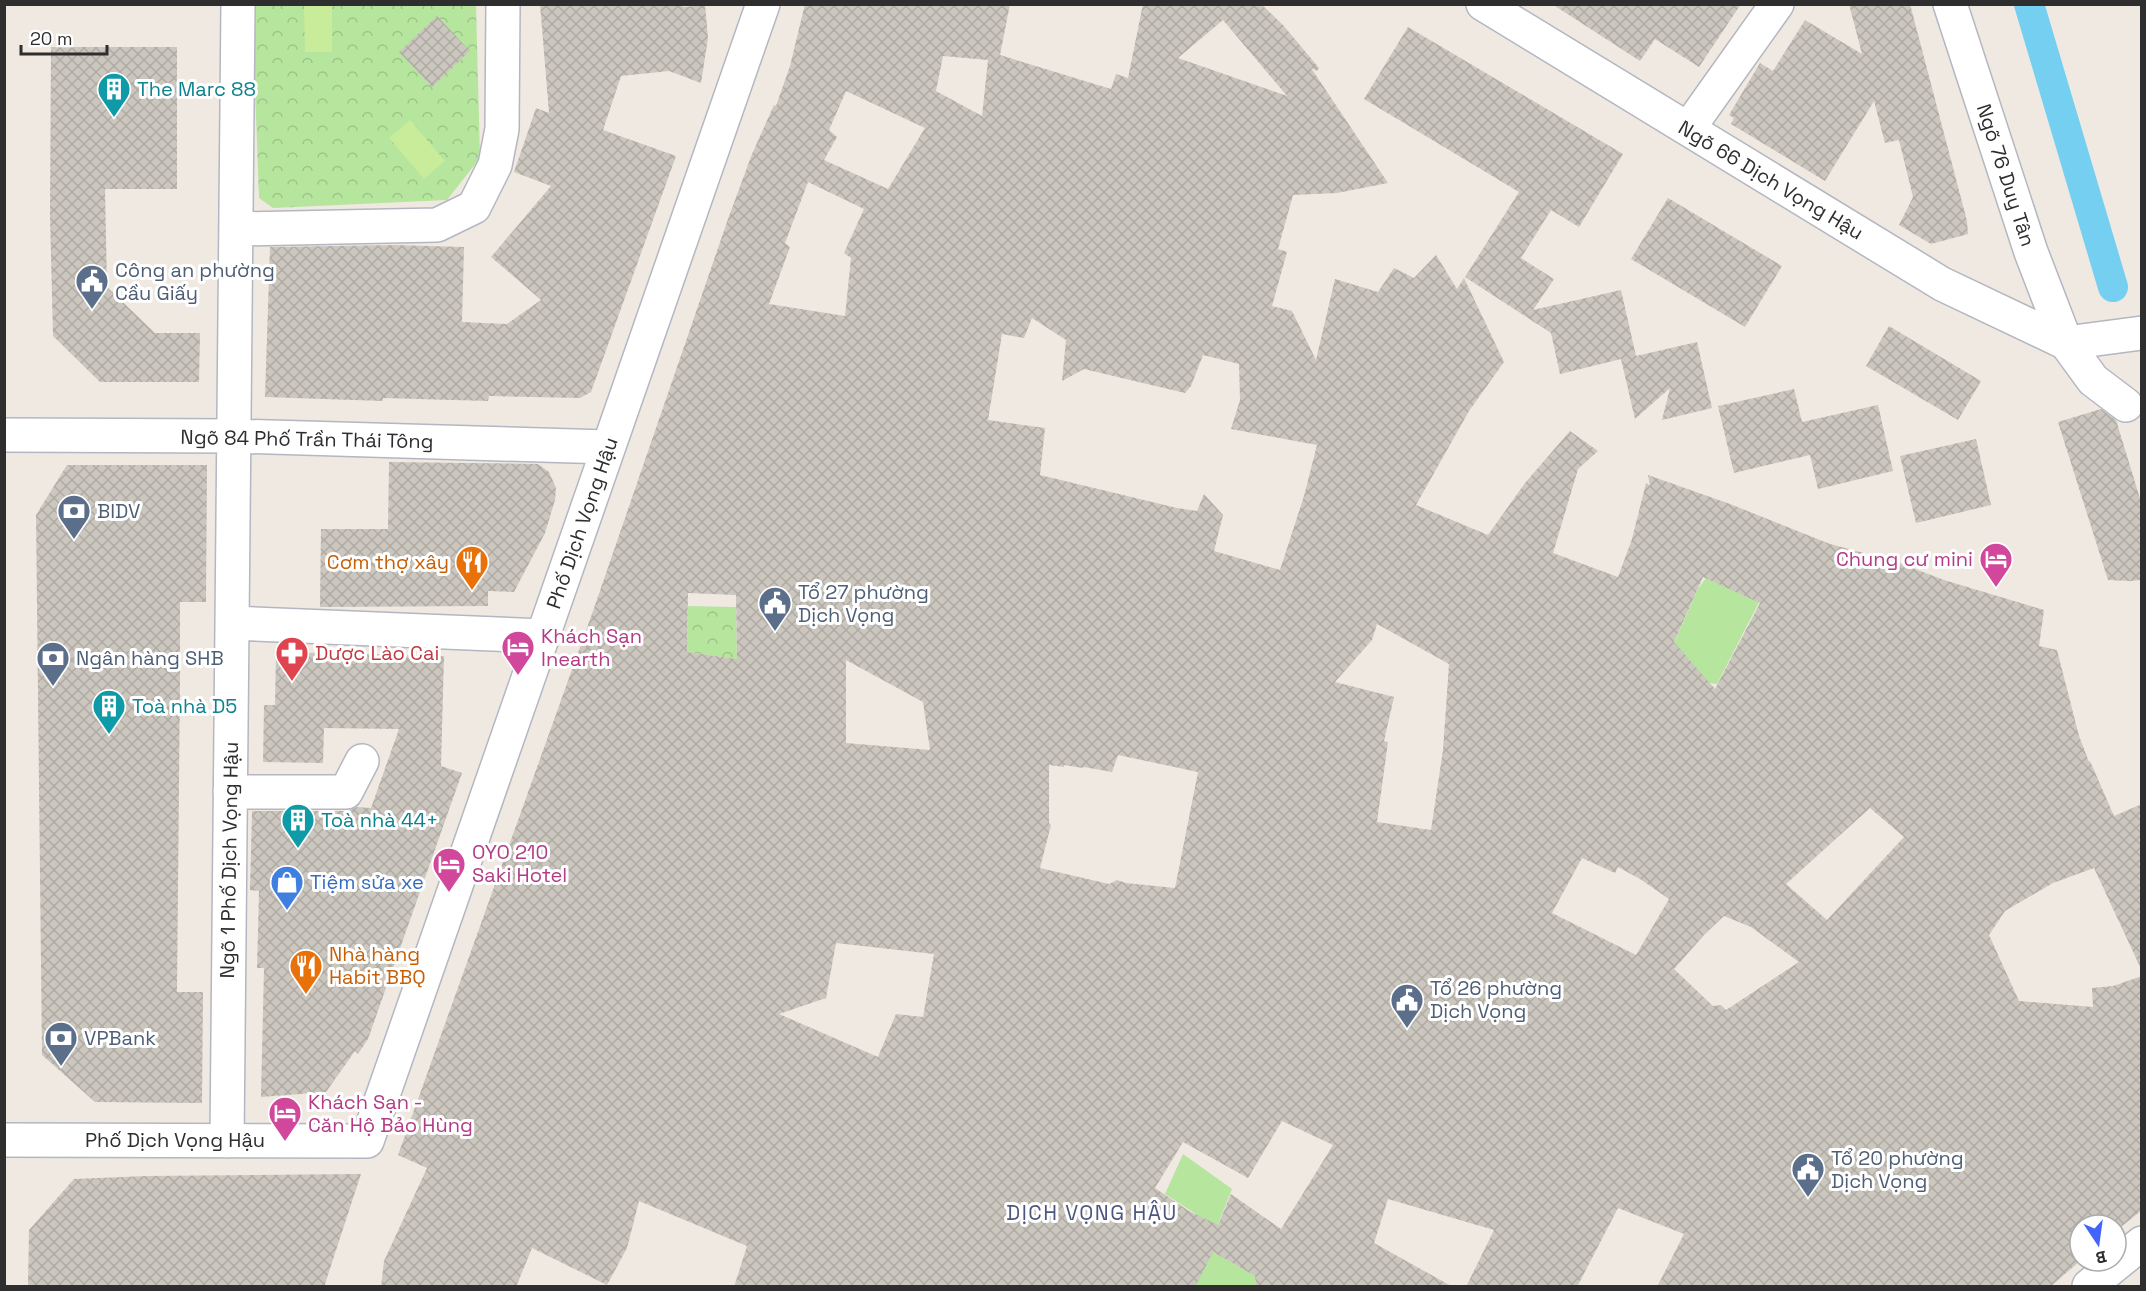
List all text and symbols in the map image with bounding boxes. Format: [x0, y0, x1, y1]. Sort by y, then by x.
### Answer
scale bar [21, 18, 106, 56]
text: 20 m [30, 27, 73, 50]
building icon: The Marc 88 [96, 71, 132, 118]
place label: The Marc 88 [137, 76, 256, 102]
street label: Ngõ 76 Duy Tân [1971, 100, 2041, 250]
street label: Ngõ 66 Dịch Vọng Hậu [1674, 114, 1868, 246]
place label: Công an phường Cầu Giấy [115, 257, 275, 306]
public building icon: Công an phường Cầu Giấy [74, 263, 110, 310]
street label: Ngõ 84 Phố Trần Thái Tông [180, 424, 434, 454]
street label: Phố Dịch Vọng Hậu [540, 434, 624, 612]
bank icon: BIDV [56, 493, 92, 540]
place label: BIDV [97, 498, 140, 524]
hotel icon: Chung cư mini [1978, 541, 2014, 588]
restaurant icon: Cơm thợ xây [454, 544, 490, 591]
place label: Chung cư mini [1836, 546, 1973, 572]
place label: Cơm thợ xây [327, 549, 449, 575]
place label: Tổ 27 phường Dịch Vọng [798, 579, 929, 628]
public building icon: Tổ 27 phường Dịch Vọng [757, 585, 793, 632]
place label: Khách Sạn Inearth [541, 623, 642, 672]
hotel icon: Khách Sạn Inearth [500, 629, 536, 676]
pharmacy icon: Dược Lào Cai [274, 635, 310, 682]
bank icon: Ngân hàng SHB [35, 640, 71, 687]
place label: Dược Lào Cai [315, 640, 439, 666]
place label: Ngân hàng SHB [76, 645, 224, 671]
building icon: Toà nhà D5 [91, 688, 127, 735]
place label: Toà nhà D5 [132, 693, 237, 719]
street label: Ngõ 1 Phố Dịch Vọng Hậu [214, 741, 244, 979]
building icon: Toà nhà 44+ [280, 802, 316, 849]
place label: Toà nhà 44+ [321, 807, 438, 833]
place label: OYO 210 Saki Hotel [472, 839, 567, 888]
hotel icon: OYO 210 Saki Hotel [431, 846, 467, 893]
shop icon: Tiệm sửa xe [269, 864, 305, 911]
place label: Tiệm sửa xe [310, 869, 424, 895]
place label: Nhà hàng Habit BBQ [329, 941, 426, 990]
restaurant icon: Nhà hàng Habit BBQ [288, 948, 324, 995]
place label: Tổ 26 phường Dịch Vọng [1430, 975, 1562, 1024]
public building icon: Tổ 26 phường Dịch Vọng [1389, 982, 1425, 1029]
bank icon: VPBank [43, 1020, 79, 1067]
place label: VPBank [84, 1025, 156, 1051]
place label: Khách Sạn - Căn Hộ Bảo Hùng [308, 1089, 473, 1138]
hotel icon: Khách Sạn - Căn Hộ Bảo Hùng [267, 1095, 303, 1142]
street label: Phố Dịch Vọng Hậu [85, 1127, 265, 1153]
place label: Tổ 20 phường Dịch Vọng [1831, 1145, 1964, 1194]
public building icon: Tổ 20 phường Dịch Vọng [1790, 1151, 1826, 1198]
district label: DỊCH VỌNG HẬU [1006, 1199, 1178, 1226]
north arrow [2068, 1213, 2128, 1273]
text: B [2094, 1246, 2109, 1269]

